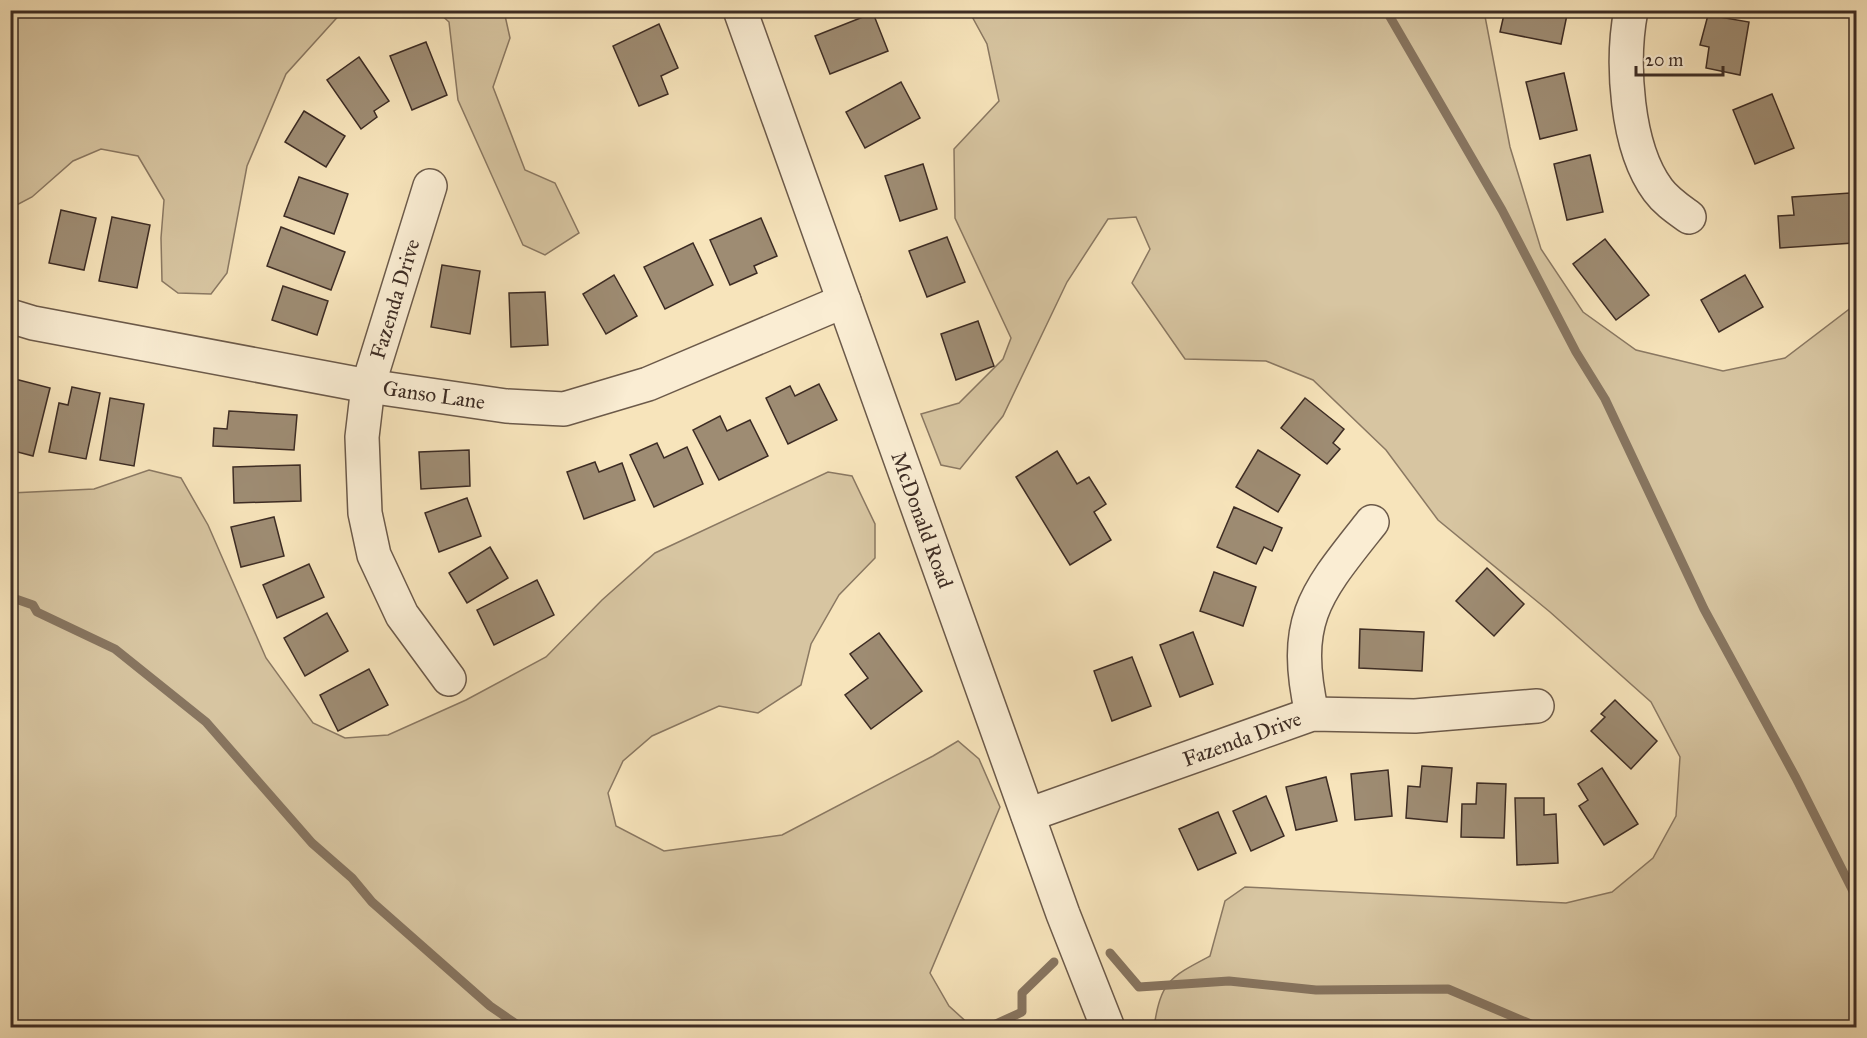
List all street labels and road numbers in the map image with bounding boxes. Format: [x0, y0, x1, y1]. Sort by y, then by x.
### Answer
street label: Fazenda Drive [364, 235, 426, 362]
street label: Ganso Lane [381, 375, 487, 415]
street label: McDonald Road [885, 448, 959, 592]
street label: Fazenda Drive [1179, 705, 1305, 772]

